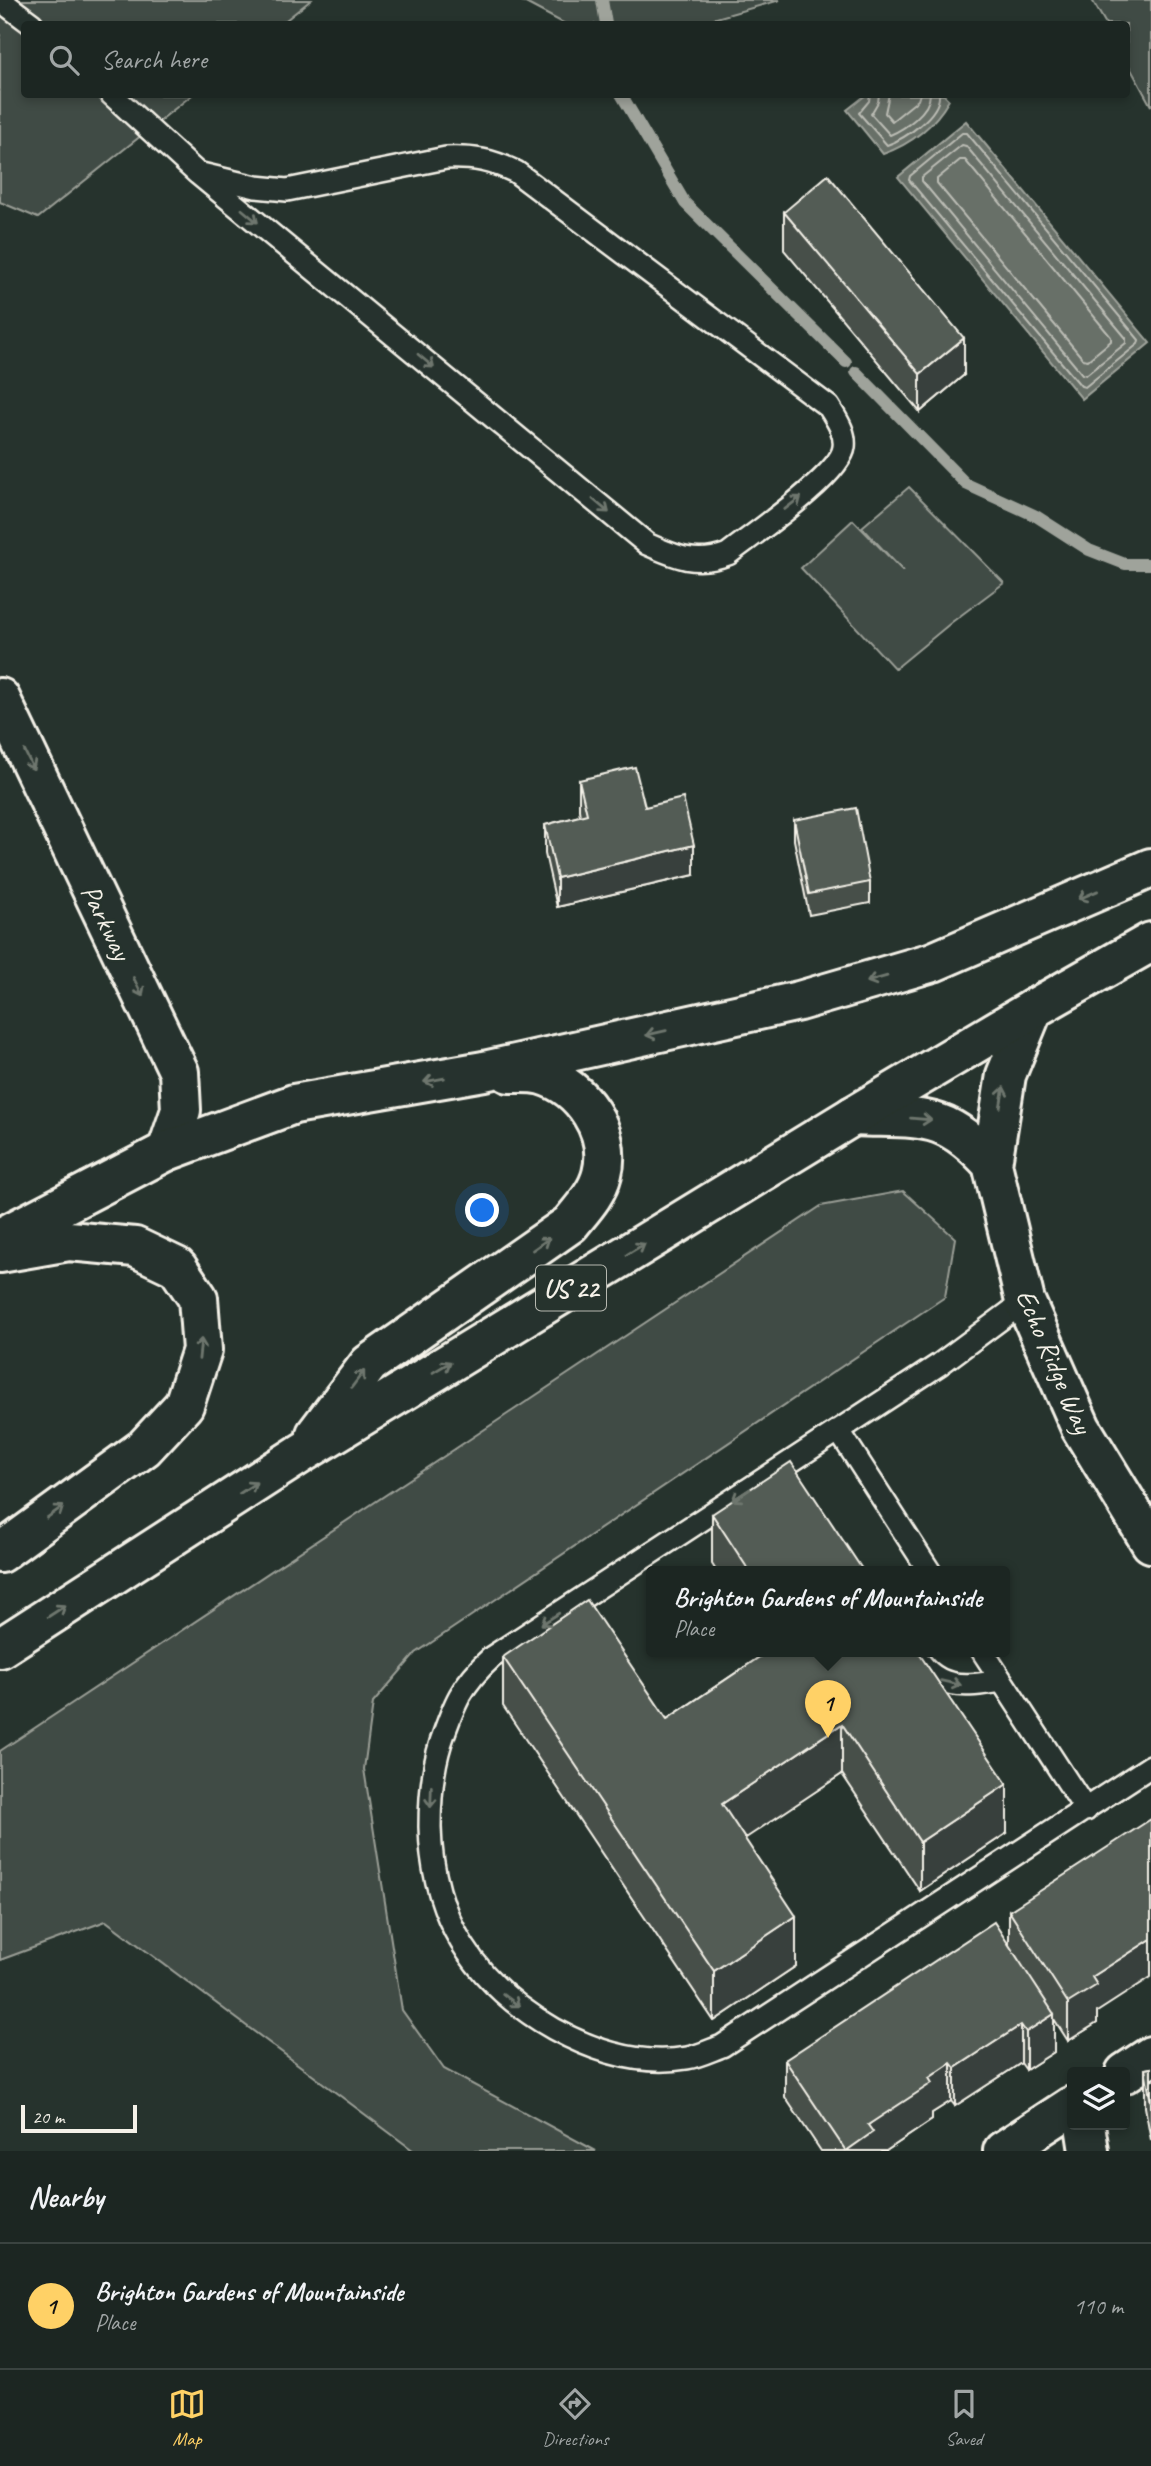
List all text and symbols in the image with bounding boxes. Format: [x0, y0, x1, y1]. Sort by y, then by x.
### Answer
search box [21, 21, 1130, 98]
icon: search [45, 41, 83, 79]
text: Search here [101, 43, 207, 76]
one-way arrow [241, 208, 259, 224]
one-way arrow [416, 353, 434, 369]
one-way arrow [783, 496, 801, 511]
one-way arrow [592, 498, 610, 514]
one-way arrow [23, 749, 37, 770]
street label: Parkway [73, 879, 141, 968]
one-way arrow [1078, 890, 1100, 903]
one-way arrow [866, 973, 888, 986]
one-way arrow [132, 976, 146, 997]
one-way arrow [645, 1027, 668, 1040]
one-way arrow [423, 1074, 446, 1087]
one-way arrow [996, 1086, 1009, 1109]
one-way arrow [909, 1113, 932, 1126]
your location [465, 1193, 499, 1227]
one-way arrow [531, 1237, 550, 1251]
one-way arrow [625, 1241, 645, 1255]
road number: US 22 [536, 1266, 606, 1310]
street label: Echo Ridge Way [1009, 1284, 1102, 1441]
one-way arrow [193, 1338, 206, 1361]
one-way arrow [431, 1360, 451, 1374]
one-way arrow [351, 1370, 366, 1389]
one-way arrow [238, 1480, 258, 1494]
one-way arrow [732, 1487, 751, 1502]
one-way arrow [45, 1505, 64, 1520]
popup [646, 1566, 1010, 1657]
text: Brighton Gardens of Mountainside [674, 1581, 982, 1614]
one-way arrow [47, 1604, 67, 1618]
one-way arrow [541, 1612, 561, 1626]
text: Place [674, 1614, 714, 1643]
one-way arrow [939, 1677, 962, 1690]
pin: 1 [805, 1680, 851, 1738]
one-way arrow [424, 1786, 437, 1809]
one-way arrow [501, 1992, 519, 2007]
map controls [1067, 2067, 1130, 2130]
button: layers [1067, 2067, 1130, 2130]
scale bar [21, 2102, 136, 2134]
text: 20 m [32, 2105, 64, 2129]
text: Nearby [28, 2178, 104, 2216]
text: Brighton Gardens of Mountainside [95, 2275, 404, 2308]
text: 1 [46, 2292, 56, 2321]
text: 110 m [1074, 2292, 1123, 2321]
text: Place [95, 2308, 135, 2337]
tab: Map [168, 2385, 206, 2451]
tab: Directions [542, 2385, 609, 2451]
tab: Saved [945, 2385, 983, 2451]

